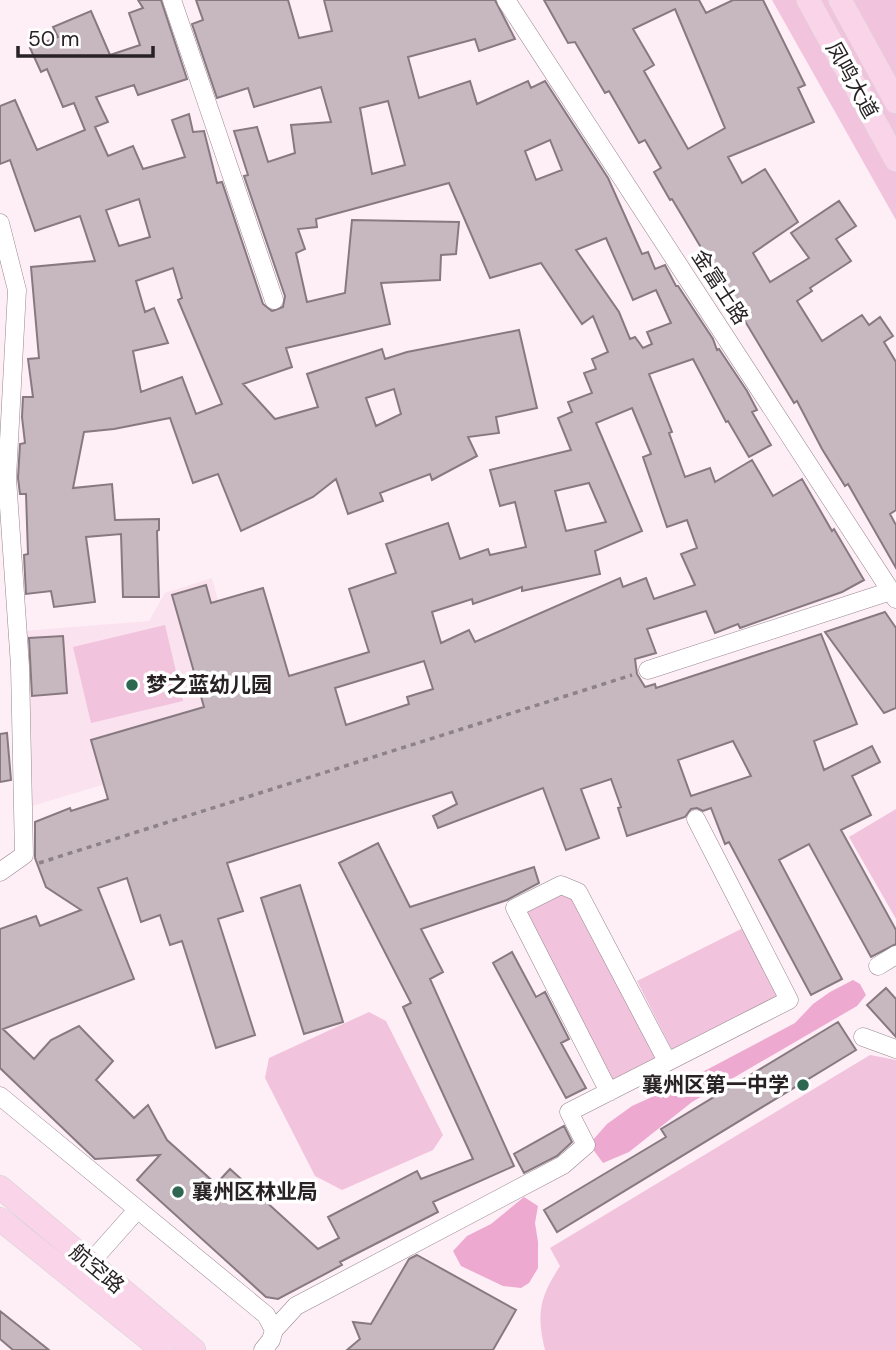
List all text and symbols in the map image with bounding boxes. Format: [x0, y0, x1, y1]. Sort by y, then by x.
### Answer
scale bar [18, 14, 152, 58]
text: 50 m [28, 25, 79, 53]
street label: 凤鸣大道 [819, 36, 885, 124]
street label: 金富士路 [685, 244, 755, 330]
place label: 梦之蓝幼儿园 [146, 671, 272, 699]
marker: 梦之蓝幼儿园 [124, 677, 140, 693]
place label: 襄州区第一中学 [642, 1071, 789, 1099]
marker: 襄州区第一中学 [795, 1077, 811, 1093]
place label: 襄州区林业局 [192, 1178, 318, 1206]
marker: 襄州区林业局 [170, 1184, 186, 1200]
street label: 航空路 [64, 1238, 130, 1300]

